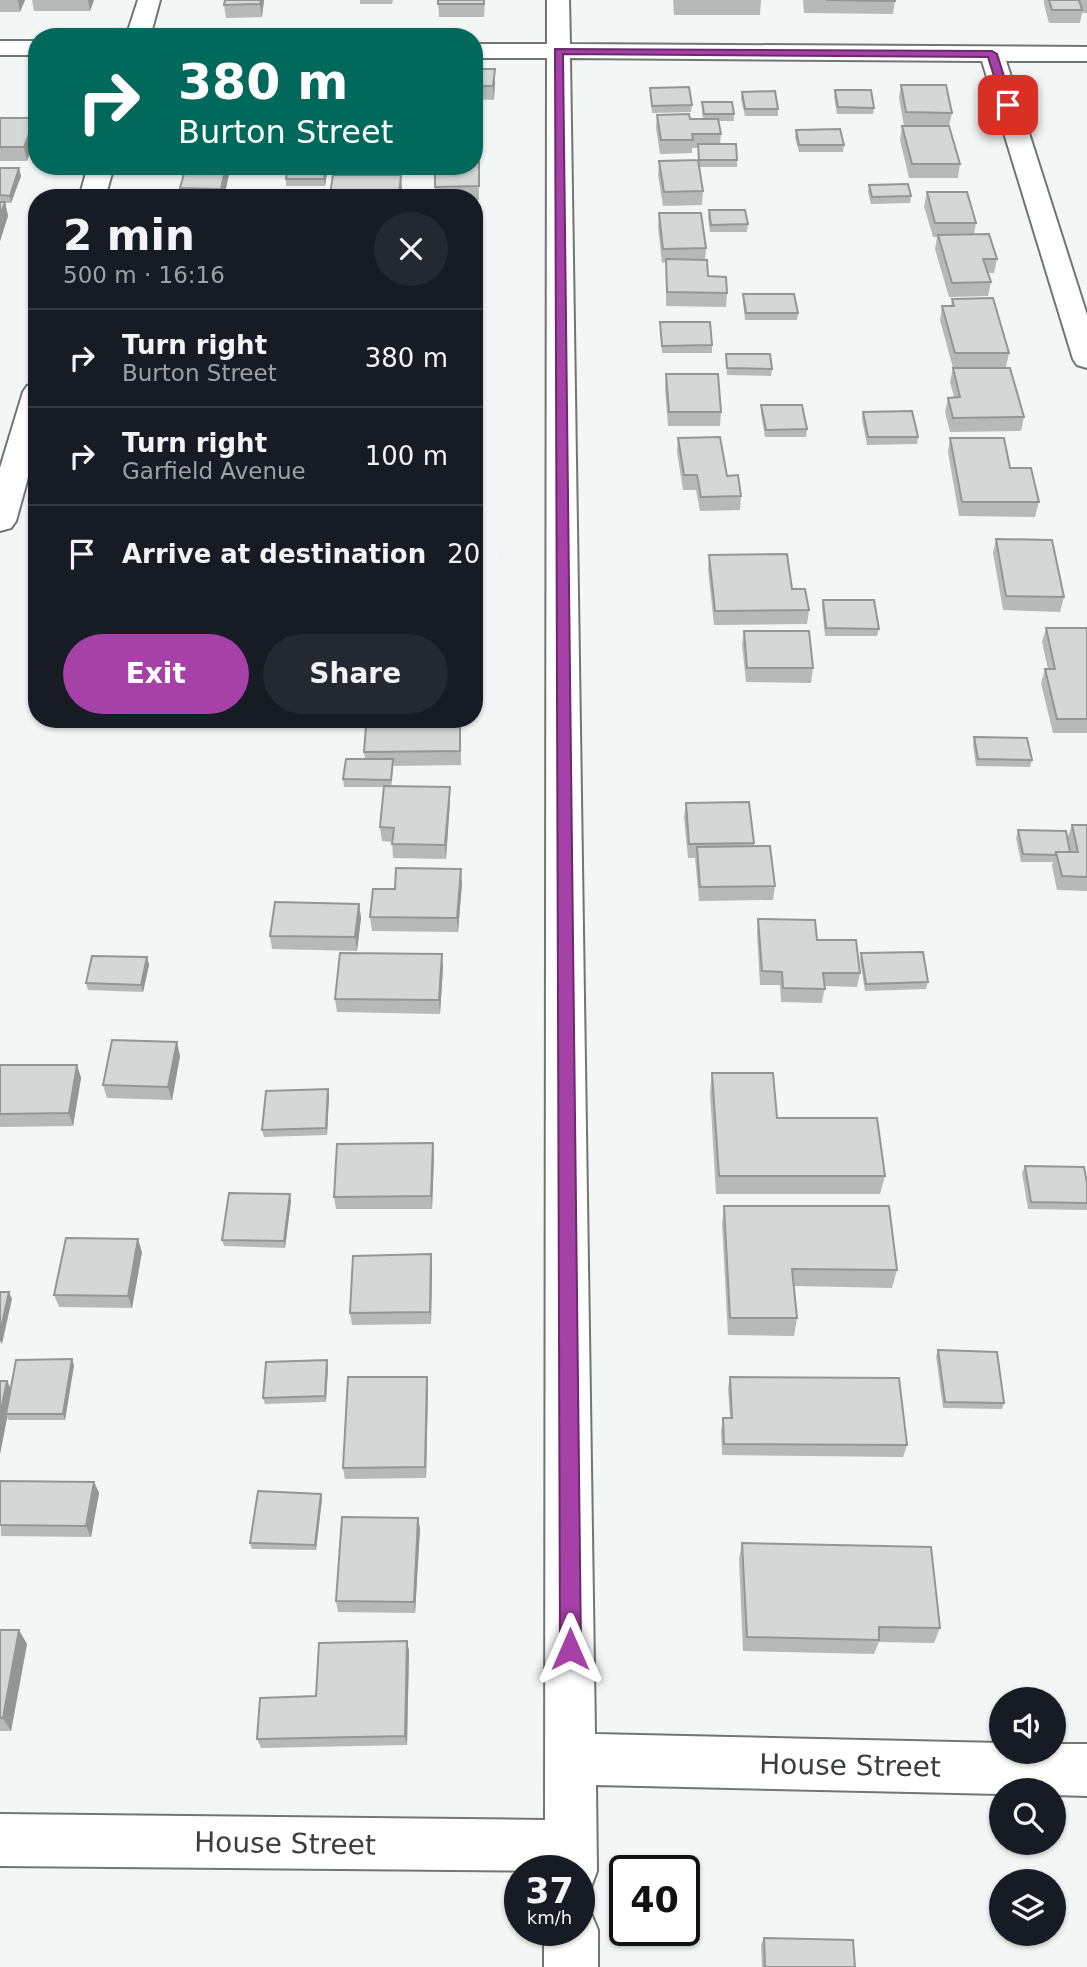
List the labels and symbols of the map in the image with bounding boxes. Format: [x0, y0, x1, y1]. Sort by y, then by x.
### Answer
pin [978, 75, 1038, 135]
position arrow [533, 1612, 607, 1686]
street label: House Street [759, 1747, 941, 1784]
street label: House Street [194, 1825, 376, 1862]
speed limit sign: 40 [609, 1855, 700, 1946]

